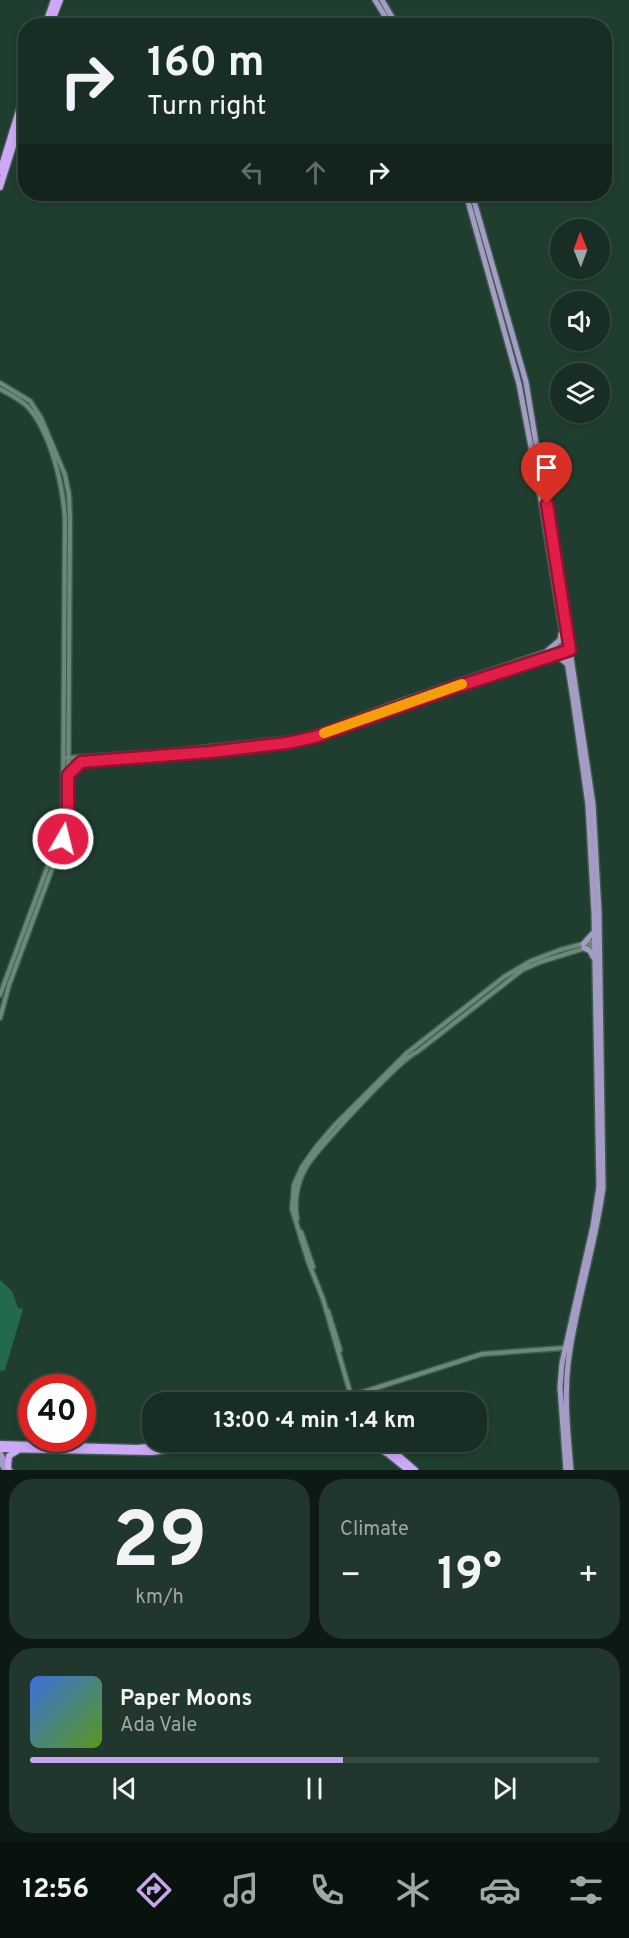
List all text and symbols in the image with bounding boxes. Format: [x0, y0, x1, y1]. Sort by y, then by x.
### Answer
text: 160 m [147, 38, 265, 91]
icon: right [48, 42, 126, 120]
text: Turn right [147, 90, 266, 124]
icon: left [236, 156, 269, 189]
icon: ahead [299, 156, 332, 189]
icon: right [362, 156, 395, 189]
north arrow [550, 219, 610, 279]
map controls [550, 219, 610, 423]
button: sound [550, 291, 610, 351]
button: layers [550, 363, 610, 423]
pin [521, 442, 572, 504]
icon: arrive [530, 451, 563, 484]
position arrow [31, 807, 95, 871]
speed limit sign: 40 [18, 1374, 96, 1452]
text: 13:00 · 4 min · 1.4 km [214, 1408, 416, 1435]
text: 29 [112, 1496, 207, 1595]
text: Climate [340, 1517, 409, 1543]
text: 19° [437, 1548, 502, 1605]
text: − [340, 1556, 361, 1598]
text: + [578, 1556, 599, 1598]
text: km/h [135, 1585, 184, 1611]
text: Paper Moons [120, 1686, 252, 1713]
text: Ada Vale [120, 1713, 197, 1739]
icon: previous [108, 1772, 141, 1805]
icon: pause [298, 1772, 331, 1805]
icon: next [488, 1772, 521, 1805]
icon: directions [133, 1869, 175, 1911]
icon: music [220, 1869, 262, 1911]
icon: phone [306, 1869, 348, 1911]
icon: climate [392, 1869, 434, 1911]
icon: car [479, 1869, 521, 1911]
icon: filters [565, 1869, 607, 1911]
text: 12:56 [22, 1873, 89, 1907]

